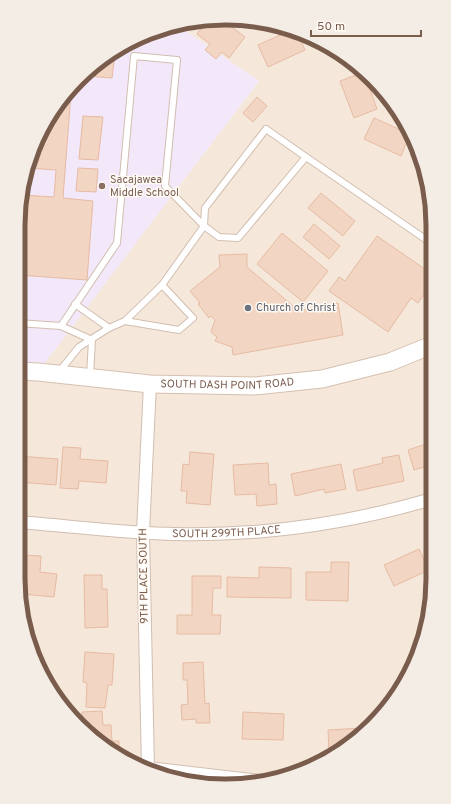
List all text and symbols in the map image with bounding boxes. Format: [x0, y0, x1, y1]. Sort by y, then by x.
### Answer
scale bar [311, 12, 421, 38]
text: 50 m [317, 19, 345, 35]
place label: Sacajawea Middle School [110, 173, 179, 200]
marker: Sacajawea Middle School [97, 181, 107, 191]
place label: Church of Christ [256, 301, 336, 315]
marker: Church of Christ [243, 303, 253, 313]
street label: SOUTH DASH POINT ROAD [160, 375, 295, 393]
street label: SOUTH 299TH PLACE [172, 523, 282, 541]
street label: 9TH PLACE SOUTH [136, 528, 152, 624]

